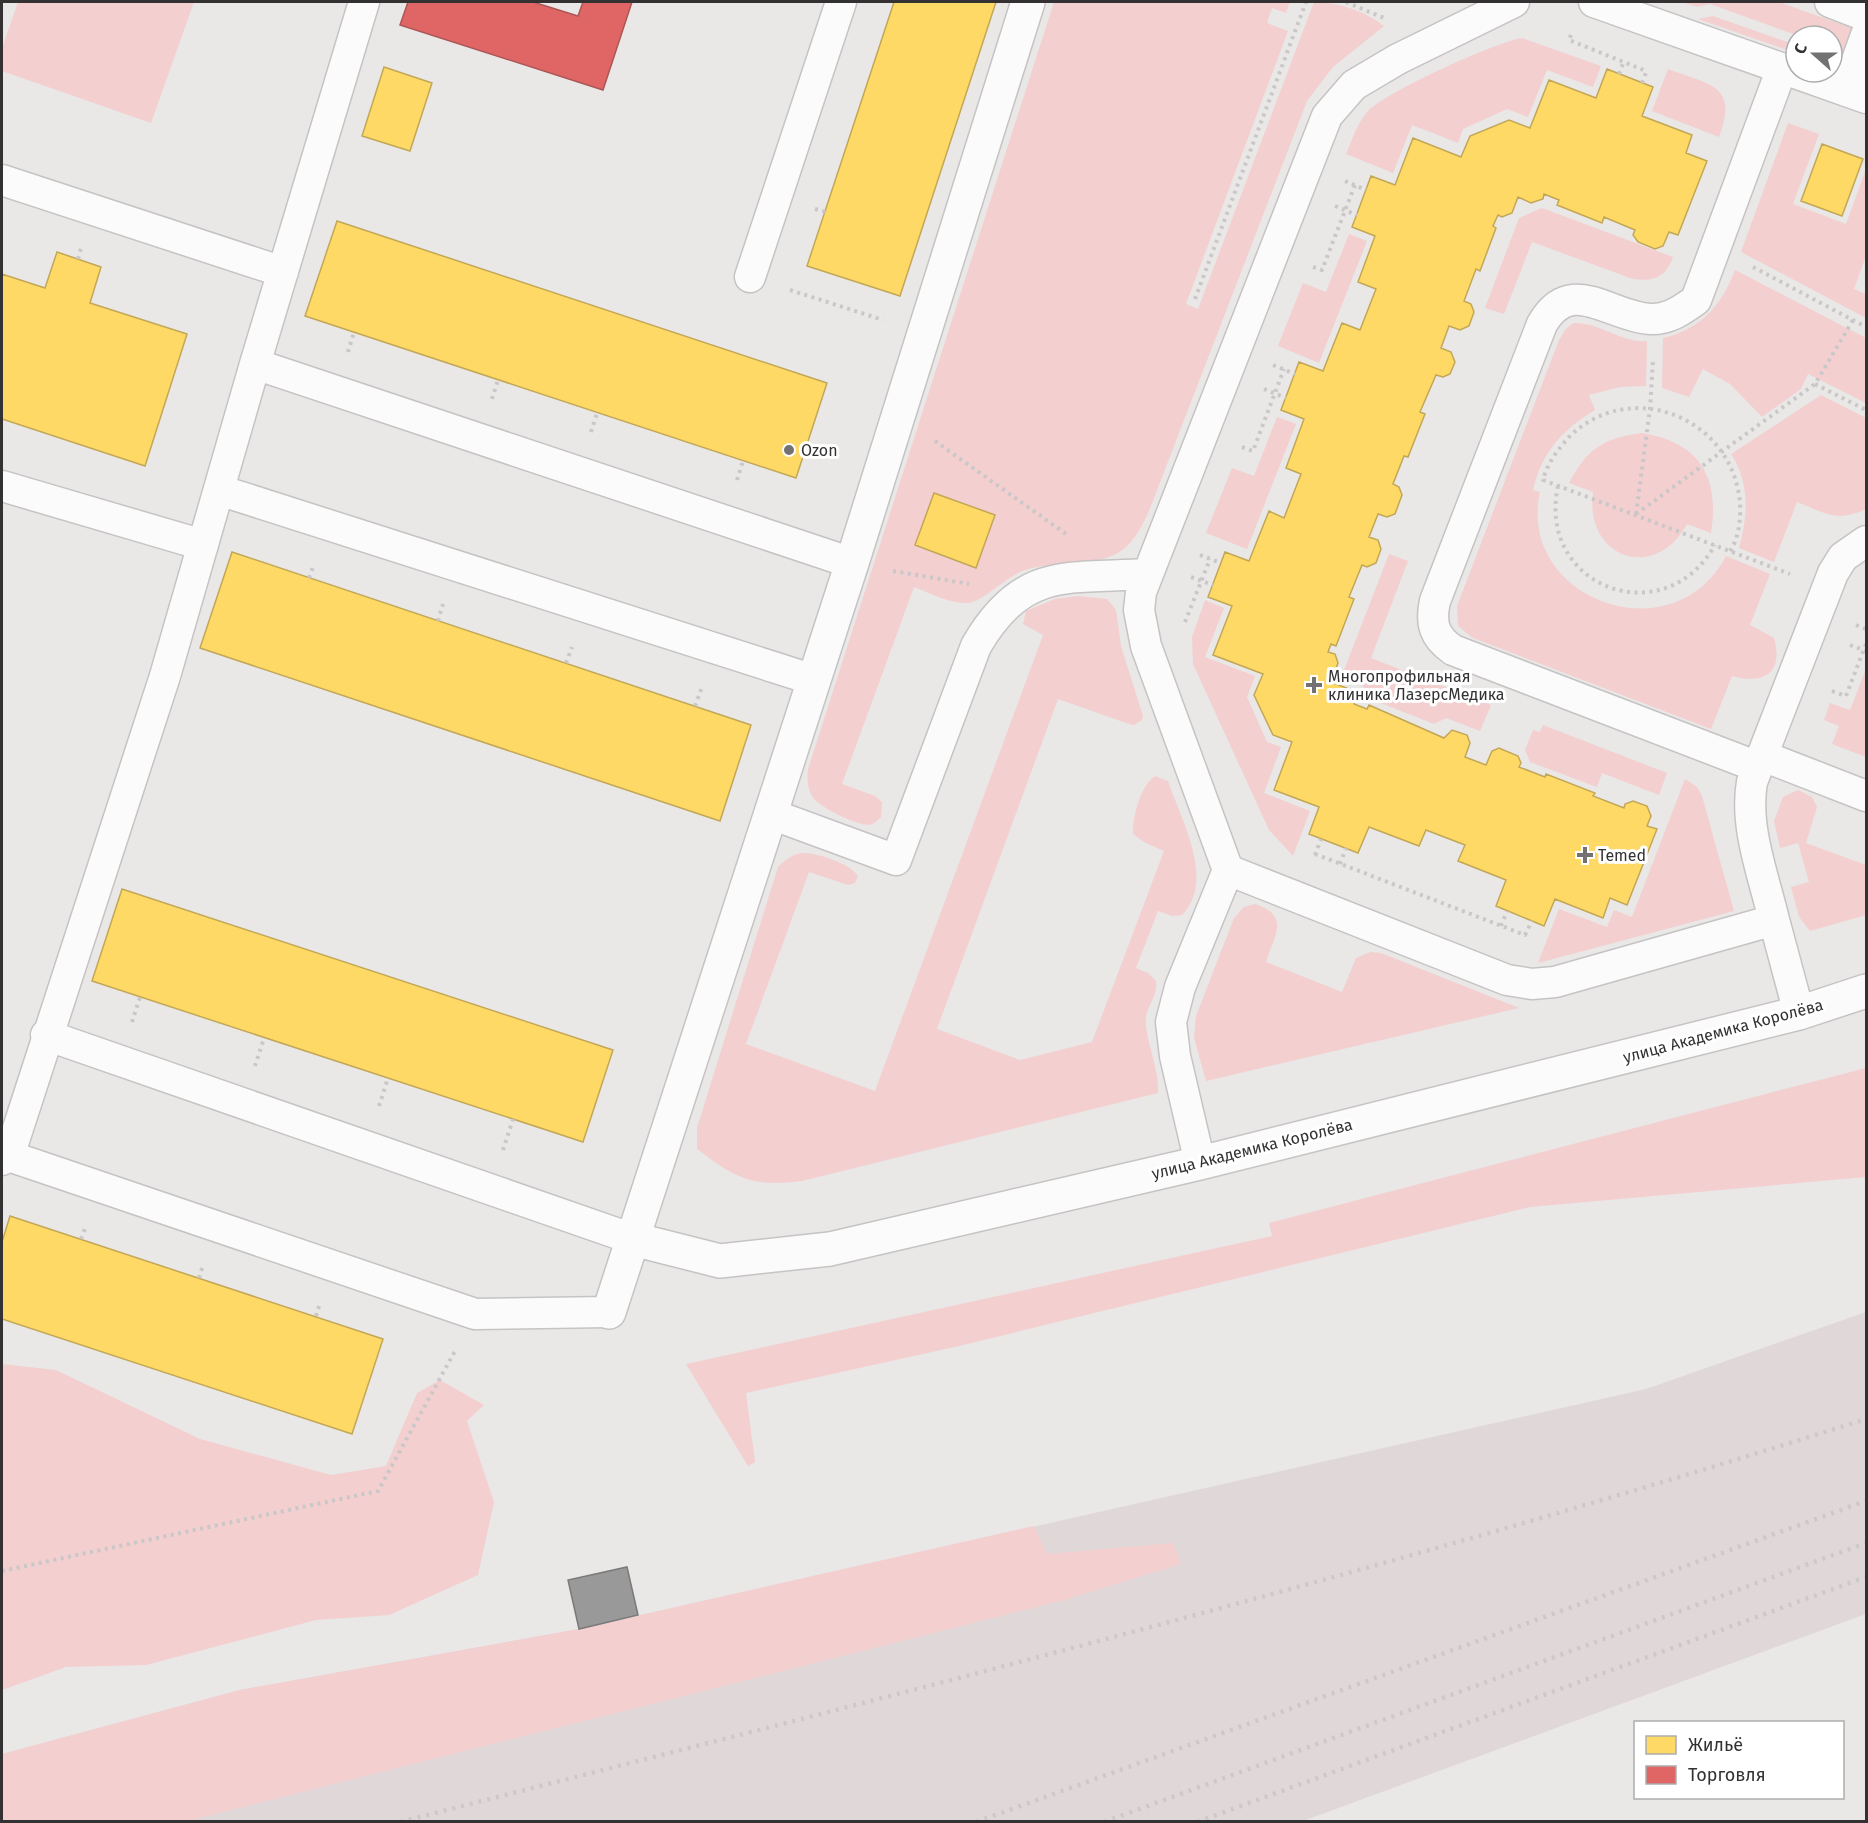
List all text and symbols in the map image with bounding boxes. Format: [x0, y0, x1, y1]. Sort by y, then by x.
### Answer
north arrow [1784, 24, 1844, 84]
text: С [1790, 40, 1811, 57]
place label: Ozon [801, 441, 838, 460]
marker: Ozon [782, 443, 796, 457]
place label: Многопрофильная клиника ЛазерсМедика [1328, 667, 1505, 704]
marker: Многопрофильная клиника ЛазерсМедика [1305, 676, 1323, 694]
marker: Temed [1576, 846, 1594, 864]
place label: Temed [1598, 846, 1646, 865]
street label: улица Академика Королёва [1621, 995, 1825, 1067]
street label: улица Академика Королёва [1150, 1115, 1354, 1183]
legend [1634, 1721, 1844, 1799]
text: Жильё [1688, 1734, 1743, 1756]
text: Торговля [1688, 1764, 1766, 1786]

